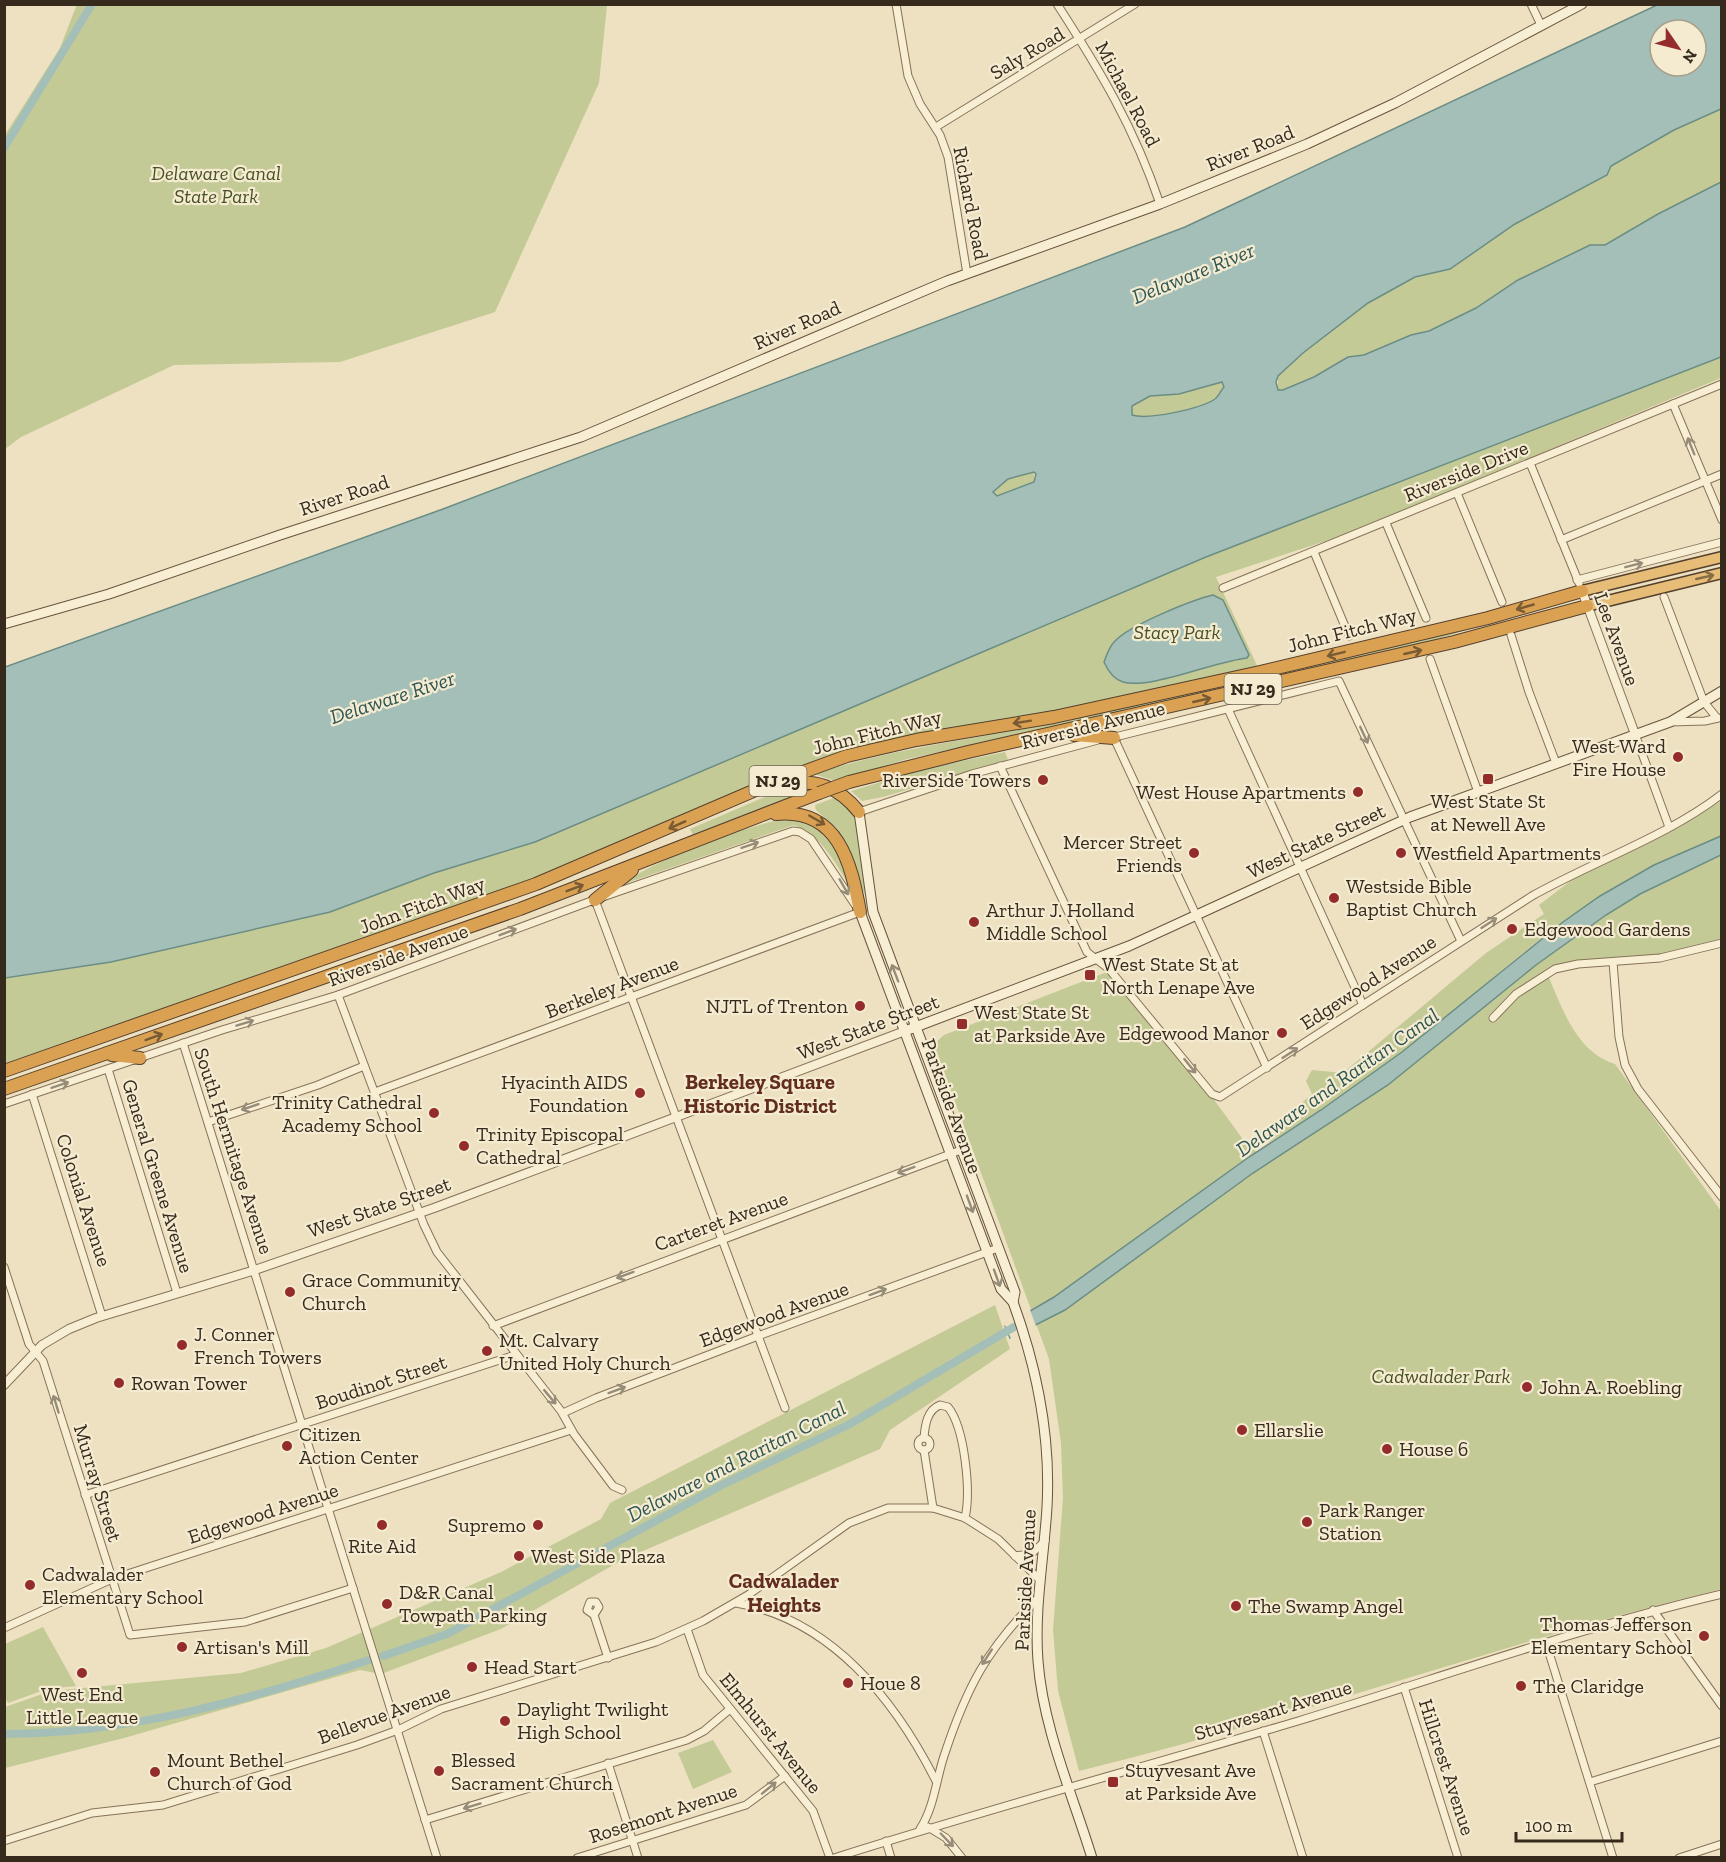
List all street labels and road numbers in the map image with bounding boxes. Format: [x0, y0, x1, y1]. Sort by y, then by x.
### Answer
street label: Saly Road [985, 21, 1069, 85]
street label: Michael Road [1090, 37, 1166, 151]
street label: River Road [1203, 120, 1297, 176]
street label: Richard Road [948, 144, 994, 262]
street label: River Road [750, 295, 844, 355]
street label: Riverside Drive [1400, 435, 1532, 507]
street label: River Road [296, 469, 392, 521]
street label: Lee Avenue [1589, 589, 1645, 689]
street label: John Fitch Way [1285, 602, 1420, 658]
road number: NJ 29 [1224, 674, 1282, 704]
street label: Riverside Avenue [1019, 696, 1167, 754]
street label: John Fitch Way [810, 704, 945, 760]
road number: NJ 29 [750, 766, 806, 796]
street label: West State Street [1243, 798, 1389, 884]
street label: John Fitch Way [356, 871, 489, 939]
street label: Riverside Avenue [325, 919, 471, 991]
street label: Edgewood Avenue [1296, 929, 1440, 1035]
street label: Berkeley Avenue [542, 951, 682, 1023]
street label: West State Street [794, 989, 943, 1065]
street label: Parkside Avenue [916, 1035, 988, 1177]
street label: South Hermitage Avenue [189, 1045, 279, 1257]
street label: General Greene Avenue [117, 1076, 199, 1276]
street label: Colonial Avenue [51, 1131, 117, 1269]
street label: West State Street [304, 1171, 454, 1243]
street label: Carteret Avenue [651, 1186, 791, 1256]
street label: Edgewood Avenue [696, 1276, 852, 1352]
street label: Boudinot Street [312, 1349, 450, 1415]
street label: Murray Street [69, 1421, 127, 1545]
street label: Edgewood Avenue [185, 1477, 341, 1549]
street label: Parkside Avenue [1009, 1509, 1041, 1651]
street label: Elmhurst Avenue [715, 1668, 827, 1798]
street label: Stuyvesant Avenue [1192, 1675, 1354, 1745]
street label: Bellevue Avenue [314, 1679, 454, 1749]
street label: Hillcrest Avenue [1414, 1696, 1480, 1838]
street label: Rosemont Avenue [586, 1778, 740, 1848]

